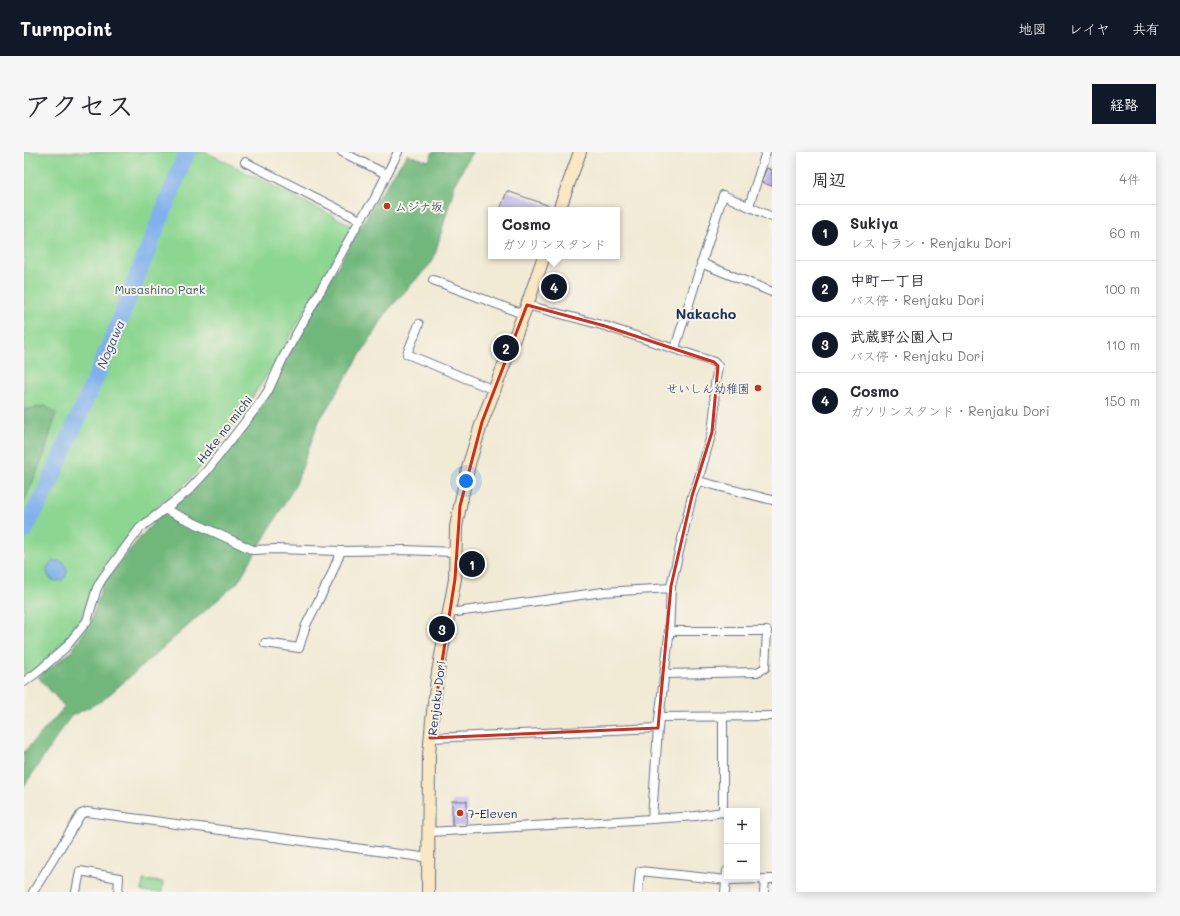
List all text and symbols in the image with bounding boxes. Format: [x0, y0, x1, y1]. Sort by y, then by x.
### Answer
text: Turnpoint [20, 16, 112, 41]
text: 地図 [1019, 19, 1047, 38]
text: レイヤ [1069, 19, 1110, 38]
text: 共有 [1132, 19, 1160, 38]
button: 経路 [1092, 84, 1156, 124]
text: アクセス [24, 87, 134, 123]
text: 周辺 [812, 168, 846, 190]
text: 4件 [1119, 170, 1140, 187]
place label: ムジナ坂 [395, 198, 443, 214]
marker: ムジナ坂 [382, 201, 392, 211]
popup [488, 207, 620, 259]
text: Sukiya [850, 213, 898, 233]
text: Cosmo [502, 214, 551, 234]
text: 1 [822, 224, 828, 241]
text: 60 m [1110, 224, 1140, 241]
text: レストラン · Renjaku Dori [850, 234, 1011, 251]
text: ガソリンスタンド [502, 235, 606, 252]
text: 中町一丁目 [850, 270, 925, 290]
pin: 4 [541, 272, 567, 302]
text: 2 [821, 280, 829, 297]
text: 100 m [1104, 280, 1140, 297]
park label: Musashino Park [115, 281, 205, 297]
text: バス停 · Renjaku Dori [850, 291, 984, 308]
district label: Nakacho [676, 304, 737, 323]
water label: Nogawa [92, 317, 128, 371]
text: 武蔵野公園入口 [850, 326, 955, 346]
pin: 2 [493, 333, 519, 363]
text: 3 [821, 336, 829, 353]
text: 110 m [1106, 336, 1140, 353]
text: バス停 · Renjaku Dori [850, 347, 984, 364]
place label: せいしん幼稚園 [666, 380, 750, 396]
text: Cosmo [850, 381, 899, 401]
marker: せいしん幼稚園 [753, 383, 763, 393]
street label: Hake no michi [192, 392, 256, 466]
text: 4 [821, 392, 829, 409]
text: 150 m [1104, 392, 1140, 409]
text: ガソリンスタンド · Renjaku Dori [850, 402, 1050, 419]
your location [456, 471, 476, 491]
pin: 1 [459, 549, 485, 579]
pin: 3 [429, 614, 455, 644]
street label: Renjaku Dori [423, 660, 449, 736]
place label: 7-Eleven [468, 805, 517, 821]
marker: 7-Eleven [455, 808, 465, 818]
map controls [724, 808, 760, 880]
button: + [724, 808, 760, 844]
button: − [724, 844, 760, 880]

